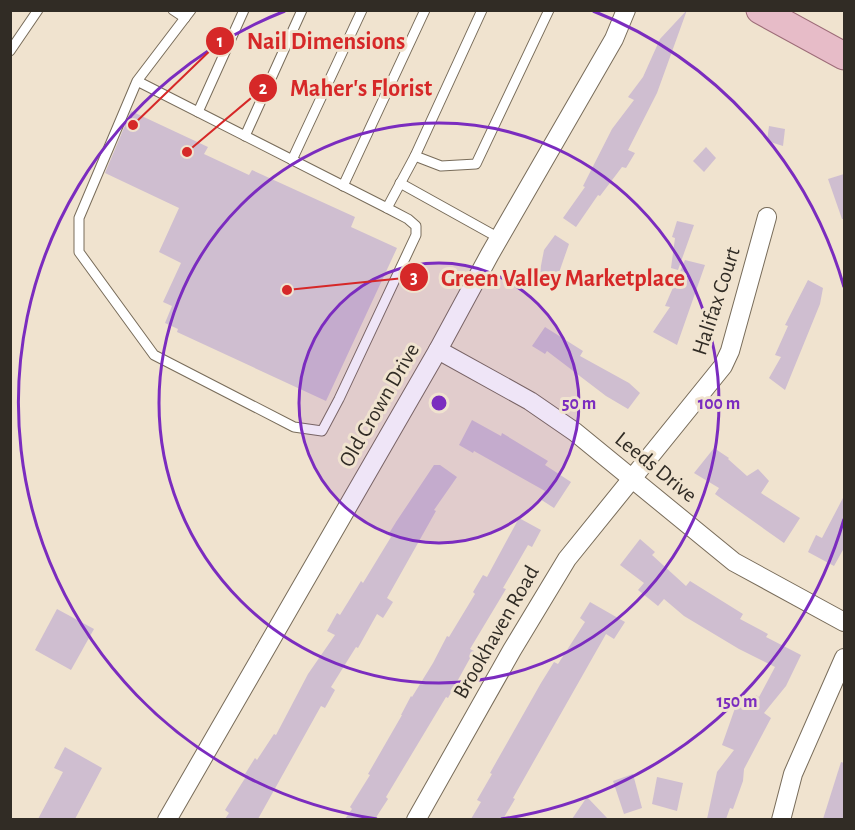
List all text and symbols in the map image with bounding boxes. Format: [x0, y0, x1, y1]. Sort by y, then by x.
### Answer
callout: Nail Dimensions [205, 20, 417, 62]
text: Nail Dimensions [247, 30, 405, 54]
text: 1 [217, 33, 223, 51]
callout: Maher's Florist [248, 67, 444, 109]
text: Maher's Florist [290, 77, 432, 101]
text: 2 [259, 80, 268, 98]
street label: Halifax Court [688, 244, 744, 358]
callout: Green Valley Marketplace [399, 256, 697, 298]
text: Green Valley Marketplace [441, 267, 685, 291]
text: 3 [410, 269, 418, 287]
street label: Old Crown Drive [335, 339, 423, 471]
centre of rings [429, 393, 449, 413]
text: 50 m [562, 395, 596, 413]
text: 100 m [698, 395, 740, 413]
street label: Leeds Drive [611, 428, 701, 506]
street label: Brookhaven Road [449, 562, 543, 702]
text: 150 m [717, 693, 757, 711]

